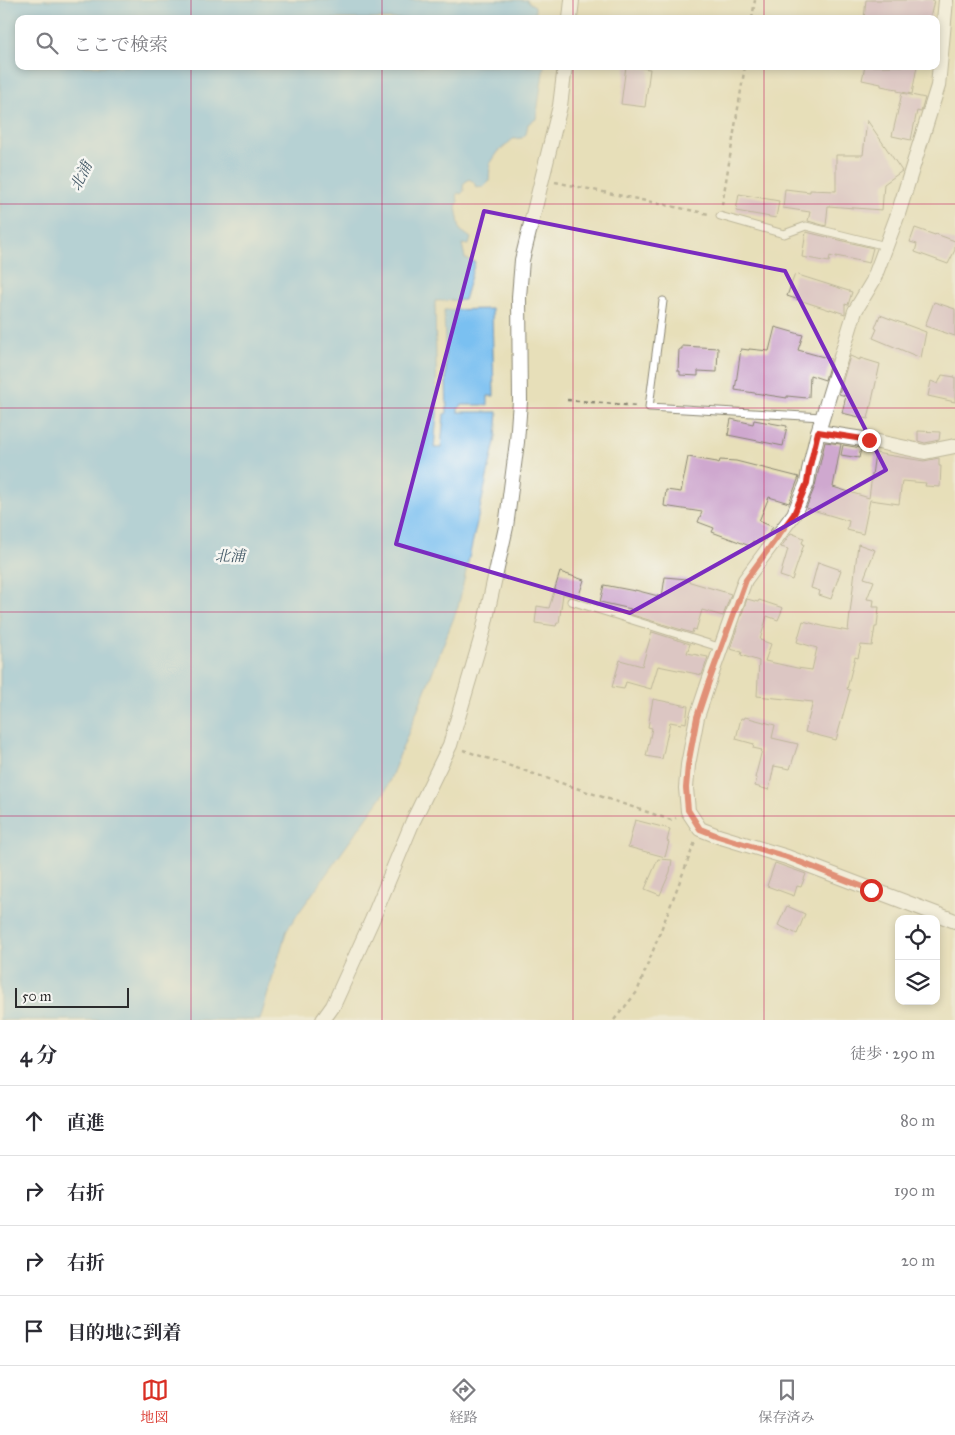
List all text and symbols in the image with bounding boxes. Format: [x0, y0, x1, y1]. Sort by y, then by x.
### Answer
search box [15, 15, 940, 70]
icon: search [33, 29, 61, 57]
text: ここで検索 [73, 33, 168, 56]
water label: 北浦 [66, 156, 97, 193]
route end [858, 429, 881, 452]
water label: 北浦 [215, 547, 248, 565]
route start [860, 879, 883, 902]
map controls [895, 915, 940, 1005]
button: locate [895, 915, 940, 960]
button: layers [895, 960, 940, 1005]
scale bar [15, 985, 129, 1008]
text: 50 m [22, 988, 51, 1005]
text: 4 分 [20, 1042, 57, 1068]
text: 徒歩 · 290 m [850, 1044, 935, 1063]
icon: ahead [20, 1107, 48, 1135]
text: 直進 [67, 1111, 105, 1134]
text: 80 m [900, 1111, 935, 1130]
icon: right [20, 1177, 48, 1205]
text: 右折 [67, 1181, 105, 1204]
text: 190 m [894, 1181, 935, 1200]
icon: right [20, 1247, 48, 1275]
text: 右折 [67, 1251, 105, 1274]
text: 20 m [901, 1251, 935, 1270]
icon: arrive [20, 1317, 48, 1345]
text: 目的地に到着 [67, 1321, 181, 1344]
tab: 地図 [141, 1376, 169, 1426]
tab: 経路 [450, 1376, 478, 1426]
tab: 保存済み [759, 1376, 815, 1426]

